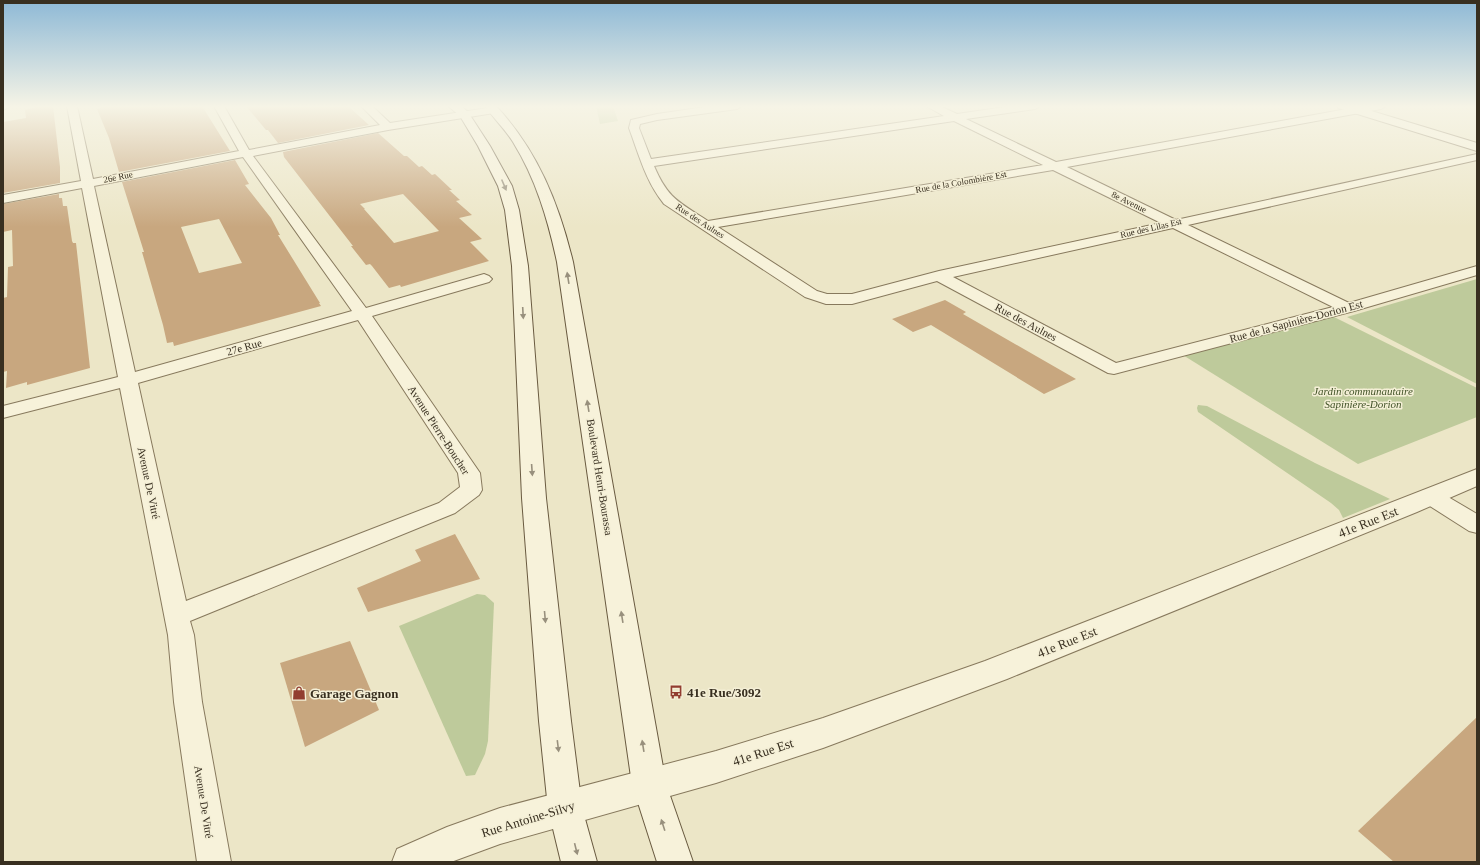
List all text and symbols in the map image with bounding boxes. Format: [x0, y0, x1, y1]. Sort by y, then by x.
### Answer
street label: 26e Rue [102, 169, 134, 185]
street label: Rue de la Colombière Est [915, 169, 1008, 195]
one-way arrow [500, 179, 507, 191]
street label: 8e Avenue [1110, 189, 1148, 215]
street label: Rue des Aulnes [674, 202, 727, 241]
street label: Rue des Lilas Est [1119, 216, 1183, 240]
one-way arrow [565, 271, 571, 284]
street label: Rue de la Sapinière-Dorion Est [1228, 297, 1364, 345]
street label: Rue des Aulnes [993, 301, 1059, 343]
one-way arrow [519, 307, 526, 319]
street label: 27e Rue [225, 336, 263, 358]
street label: Avenue Pierre-Boucher [406, 383, 472, 477]
park label: Jardin communautaire Sapinière-Dorion [1313, 385, 1413, 410]
one-way arrow [585, 400, 591, 412]
street label: Boulevard Henri-Bourassa [585, 418, 615, 536]
street label: Avenue De Vitré [135, 446, 163, 520]
one-way arrow [529, 464, 536, 476]
street label: 41e Rue Est [1336, 503, 1400, 541]
one-way arrow [542, 610, 548, 623]
one-way arrow [619, 611, 625, 623]
street label: 41e Rue Est [1035, 623, 1099, 661]
bus stop icon: 41e Rue/3092 [668, 684, 684, 700]
shop icon: Garage Gagnon [291, 685, 307, 701]
place label: 41e Rue/3092 [687, 685, 761, 700]
place label: Garage Gagnon [310, 686, 399, 701]
street label: 41e Rue Est [731, 735, 796, 769]
one-way arrow [640, 739, 646, 752]
one-way arrow [555, 740, 561, 752]
street label: Avenue De Vitré [192, 765, 216, 839]
street label: Rue Antoine-Silvy [479, 797, 577, 840]
one-way arrow [660, 819, 666, 831]
one-way arrow [573, 842, 579, 855]

